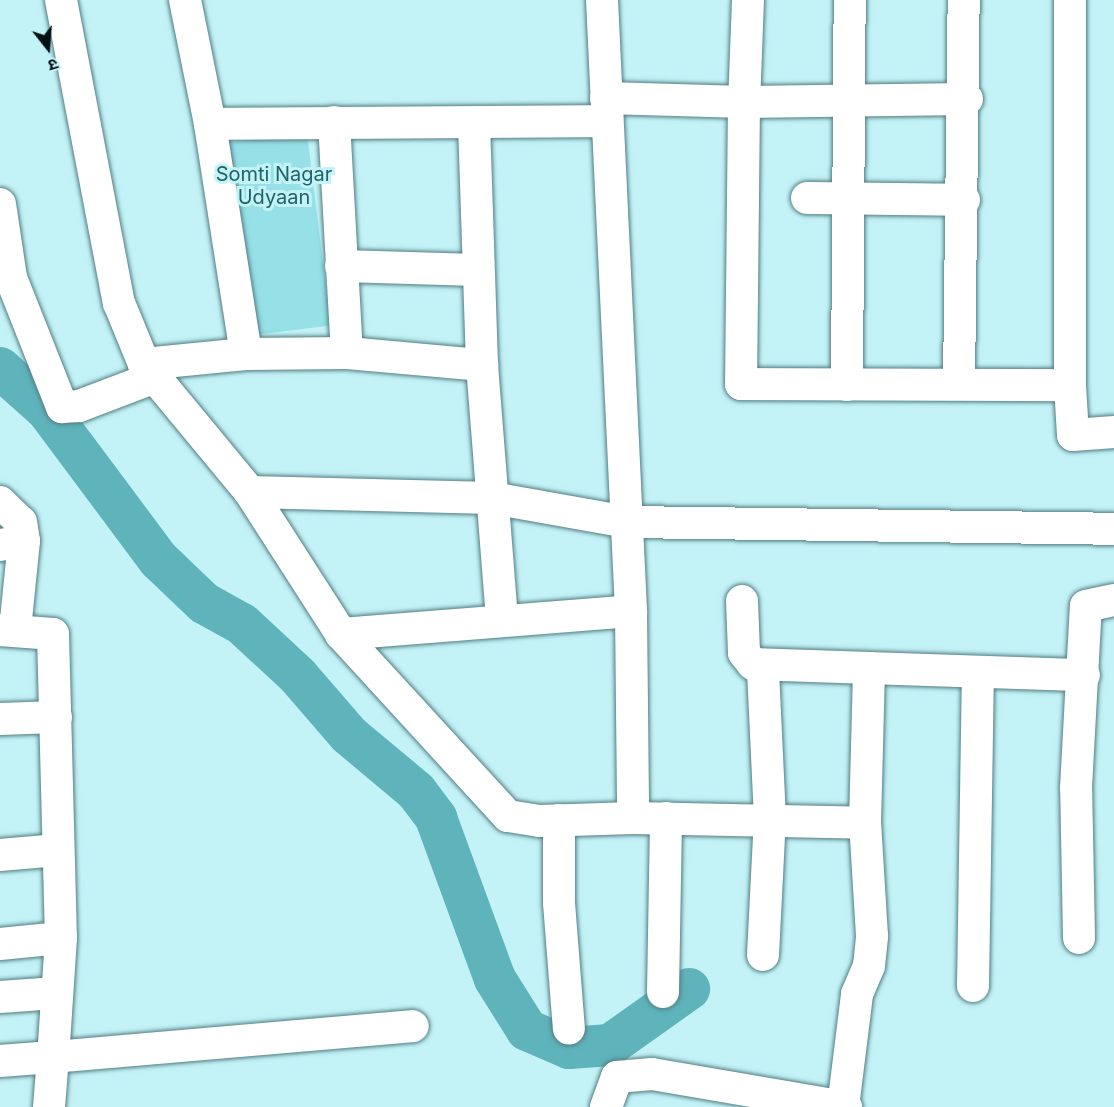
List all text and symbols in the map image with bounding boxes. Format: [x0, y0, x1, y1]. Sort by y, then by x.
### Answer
north arrow [18, 18, 78, 78]
text: उ [46, 54, 61, 76]
park label: Somti Nagar Udyaan [216, 162, 332, 209]

